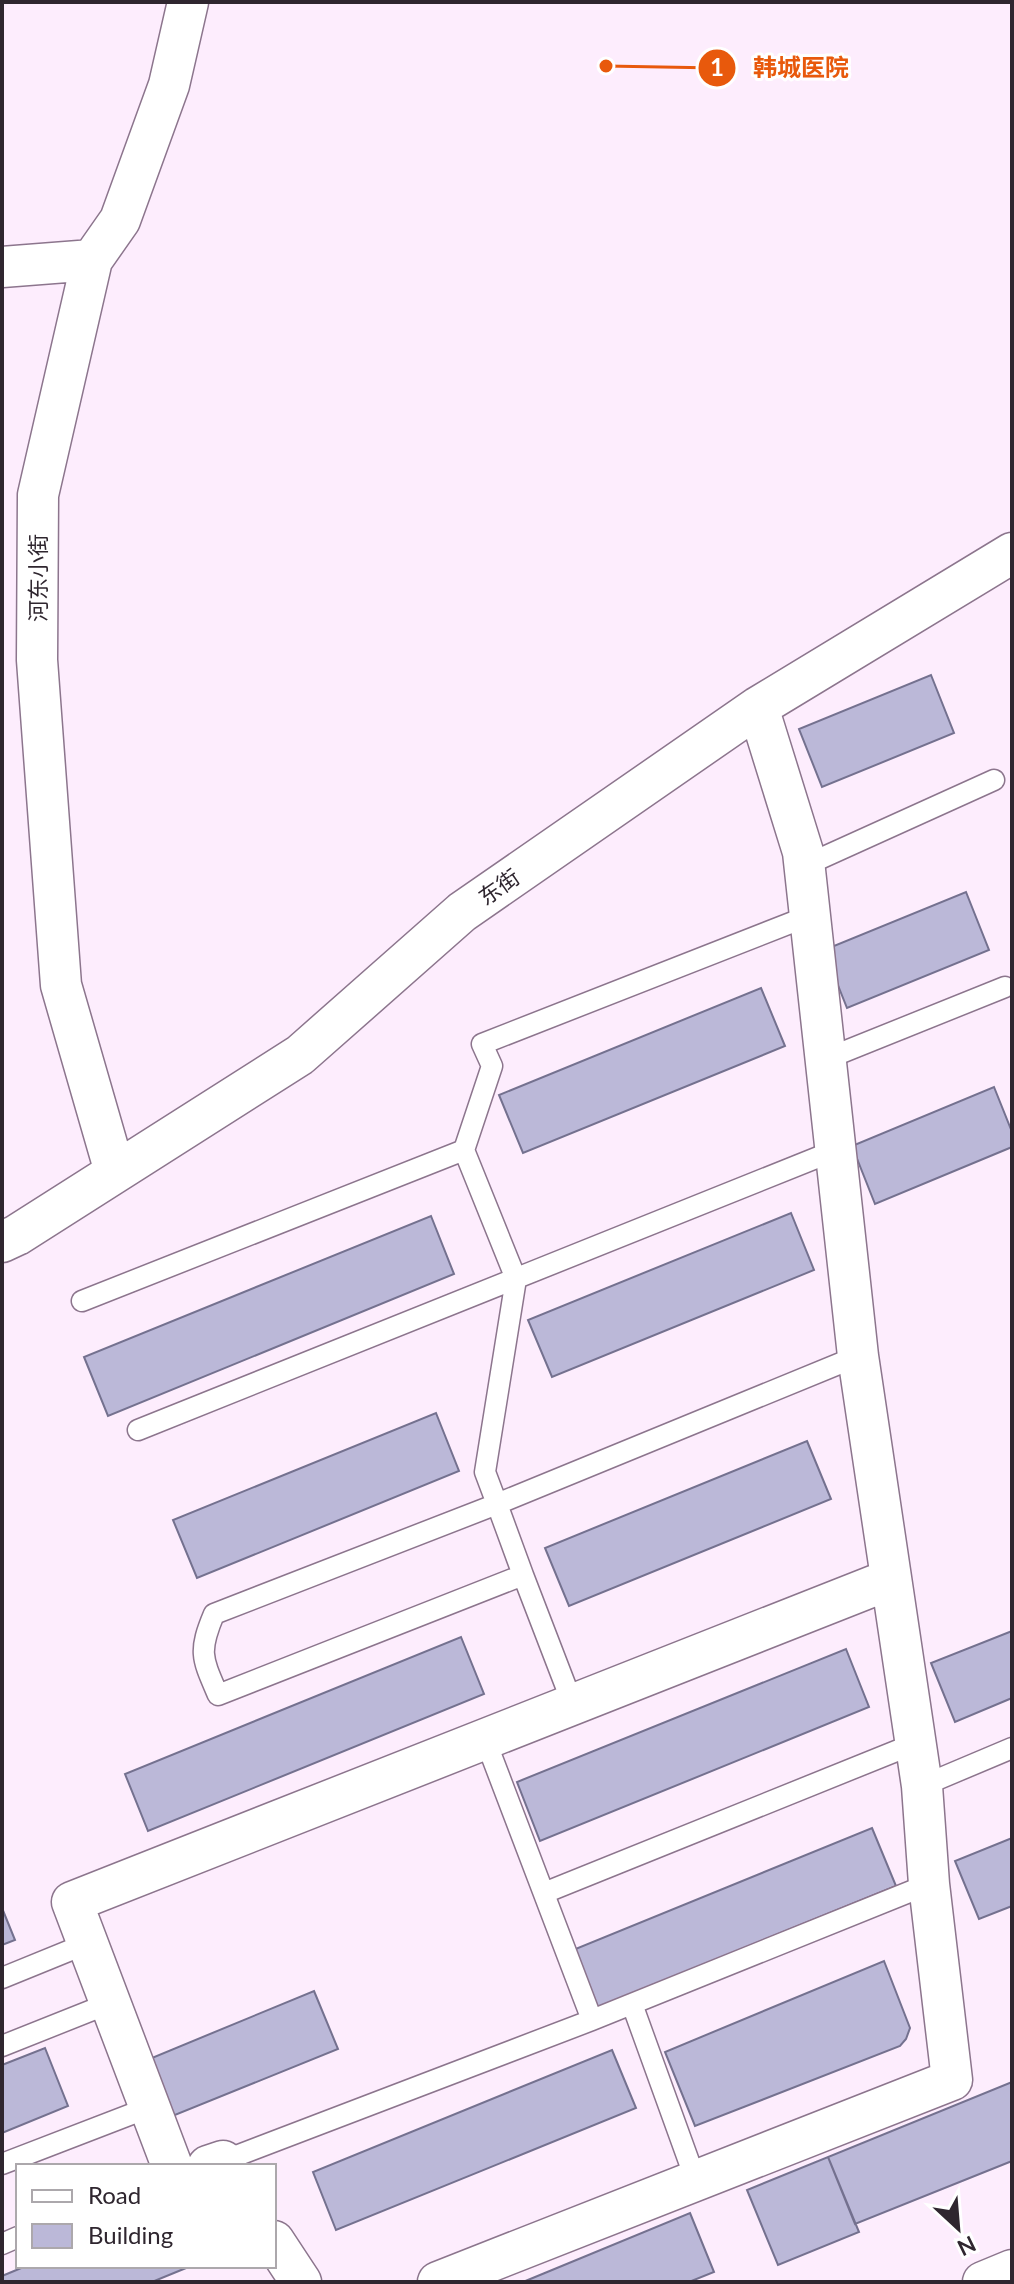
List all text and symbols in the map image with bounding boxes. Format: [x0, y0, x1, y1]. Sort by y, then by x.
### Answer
callout: 韩城医院 [697, 44, 865, 92]
text: 1 [710, 52, 724, 81]
text: 韩城医院 [753, 52, 849, 81]
street label: 河东小街 [24, 534, 51, 622]
street label: 东街 [473, 863, 524, 910]
legend [16, 2164, 276, 2268]
text: Road [88, 2180, 141, 2209]
north arrow [918, 2188, 998, 2268]
text: Building [88, 2220, 173, 2249]
text: N [953, 2231, 981, 2262]

